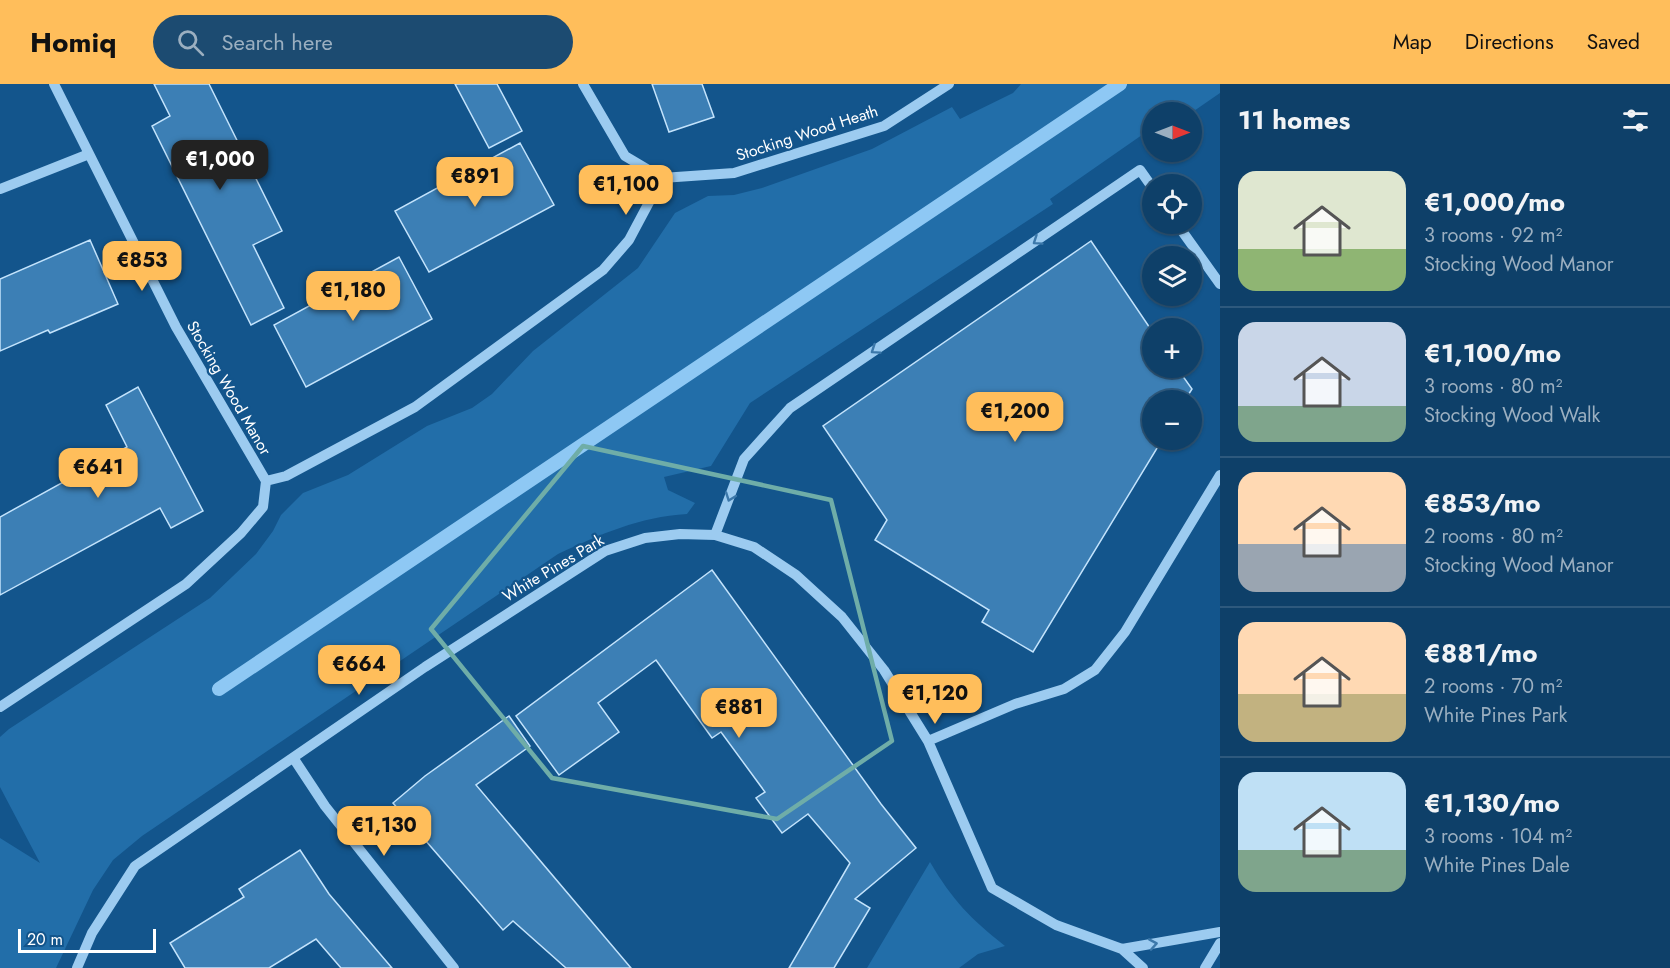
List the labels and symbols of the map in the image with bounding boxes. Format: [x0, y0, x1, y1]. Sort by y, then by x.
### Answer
street label: Stocking Wood Heath [733, 99, 881, 167]
north arrow [1142, 102, 1202, 162]
pin: €1,000 [171, 140, 269, 191]
pin: €891 [439, 157, 511, 208]
pin: €1,100 [577, 165, 675, 216]
one-way arrow [1033, 234, 1044, 245]
pin: €853 [106, 241, 178, 292]
pin: €1,180 [304, 271, 402, 322]
street label: Stocking Wood Manor [181, 317, 277, 460]
one-way arrow [871, 343, 882, 354]
pin: €1,200 [966, 392, 1064, 443]
pin: €641 [62, 448, 134, 499]
one-way arrow [724, 491, 737, 502]
street label: White Pines Park [498, 528, 609, 607]
pin: €664 [323, 645, 395, 696]
pin: €1,120 [886, 674, 984, 725]
pin: €881 [703, 688, 775, 739]
pin: €1,130 [335, 806, 433, 857]
scale bar [18, 926, 156, 954]
one-way arrow [1147, 938, 1157, 951]

